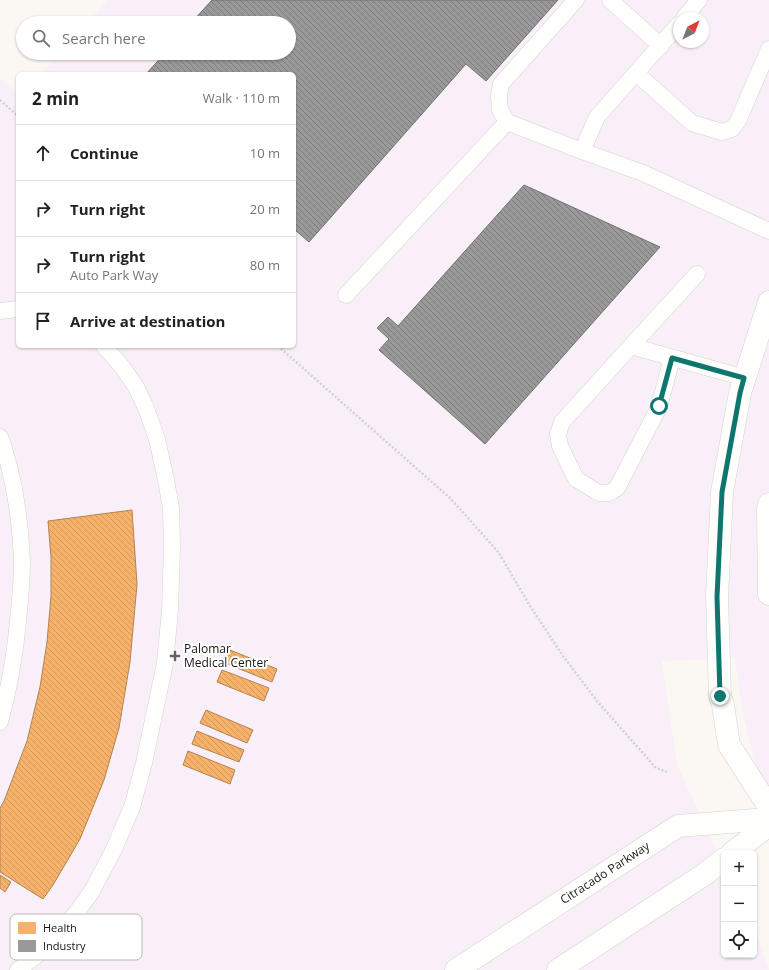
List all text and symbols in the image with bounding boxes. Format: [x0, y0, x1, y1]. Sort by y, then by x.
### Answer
north arrow [673, 12, 709, 48]
search box [16, 16, 296, 60]
icon: search [30, 27, 52, 49]
text: Search here [62, 28, 146, 48]
text: 2 min [32, 87, 79, 110]
text: Walk · 110 m [203, 89, 280, 107]
icon: ahead [32, 142, 54, 164]
text: Continue [70, 143, 138, 163]
text: 10 m [250, 144, 280, 162]
icon: right [32, 198, 54, 220]
text: Turn right [70, 199, 145, 219]
text: 20 m [250, 200, 280, 218]
text: Turn right [70, 246, 145, 266]
icon: right [32, 254, 54, 276]
text: 80 m [250, 256, 280, 274]
text: Auto Park Way [70, 266, 158, 284]
icon: arrive [32, 310, 54, 332]
text: Arrive at destination [70, 311, 225, 331]
route start [650, 397, 668, 415]
place label: Palomar Medical Center [184, 640, 268, 671]
marker: Palomar Medical Center [169, 650, 181, 662]
route end [711, 687, 729, 705]
street label: Citracado Parkway [557, 837, 654, 908]
map controls [721, 850, 757, 958]
button: + [721, 850, 757, 886]
button: − [721, 886, 757, 922]
legend [10, 914, 142, 960]
text: Health [43, 920, 77, 935]
button: locate [721, 922, 757, 958]
text: Industry [43, 938, 86, 953]

